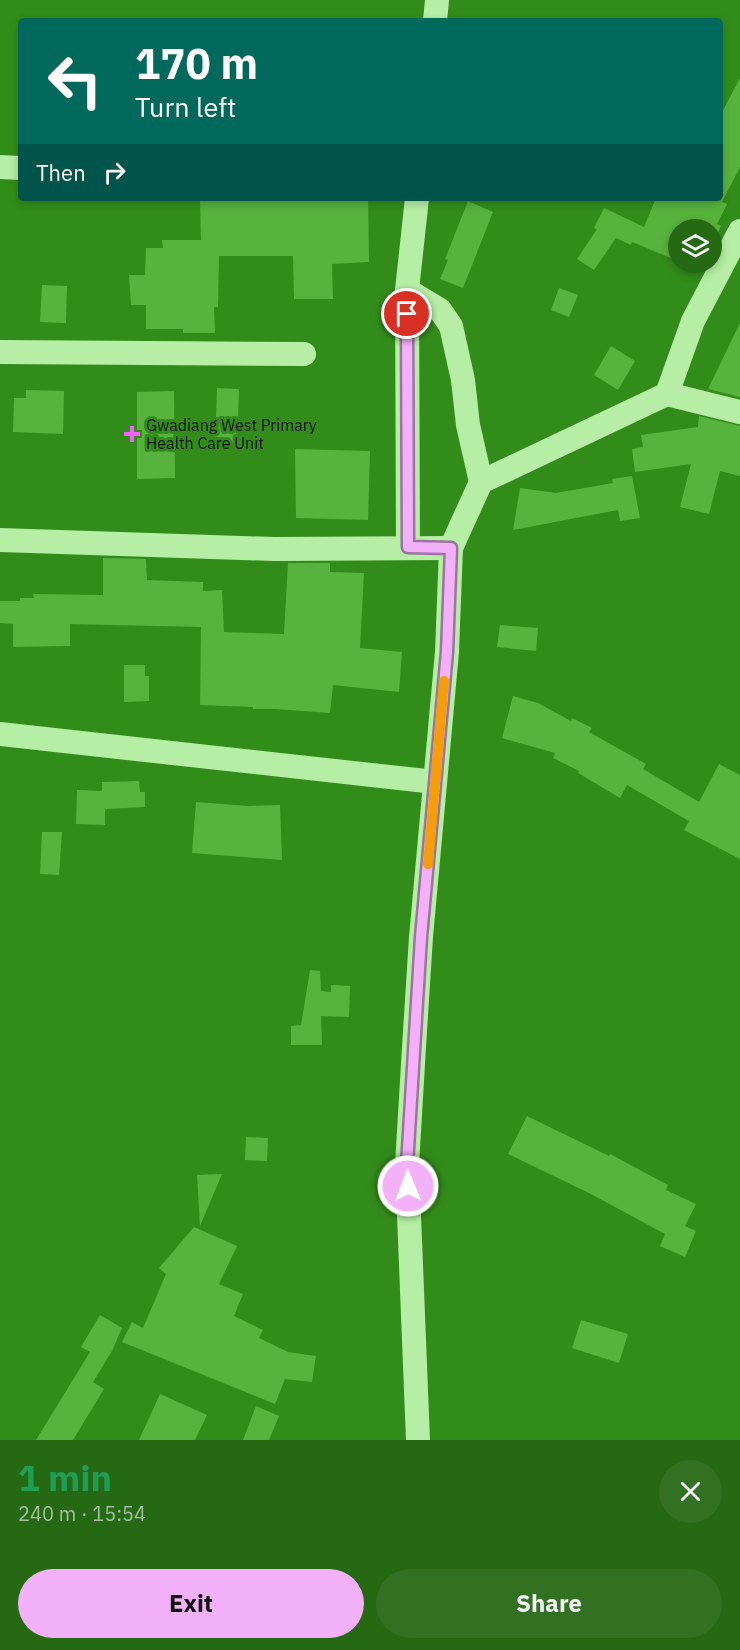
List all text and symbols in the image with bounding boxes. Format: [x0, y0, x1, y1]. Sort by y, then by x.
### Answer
text: 170 m [135, 36, 258, 91]
icon: left [36, 42, 114, 120]
text: Turn left [135, 89, 236, 124]
icon: right [98, 156, 131, 189]
text: Then [36, 158, 86, 187]
map controls [668, 219, 722, 273]
button: layers [668, 219, 722, 273]
pin [381, 288, 432, 339]
icon: arrive [390, 297, 423, 330]
place label: Gwadiang West Primary Health Care Unit [146, 415, 317, 453]
marker: Gwadiang West Primary Health Care Unit [123, 425, 141, 443]
position arrow [376, 1154, 440, 1218]
text: 1 min [18, 1454, 112, 1501]
button: close [659, 1460, 722, 1523]
text: 240 m · 15:54 [18, 1500, 146, 1527]
button: Exit [18, 1569, 364, 1638]
button: Share [376, 1569, 722, 1638]

